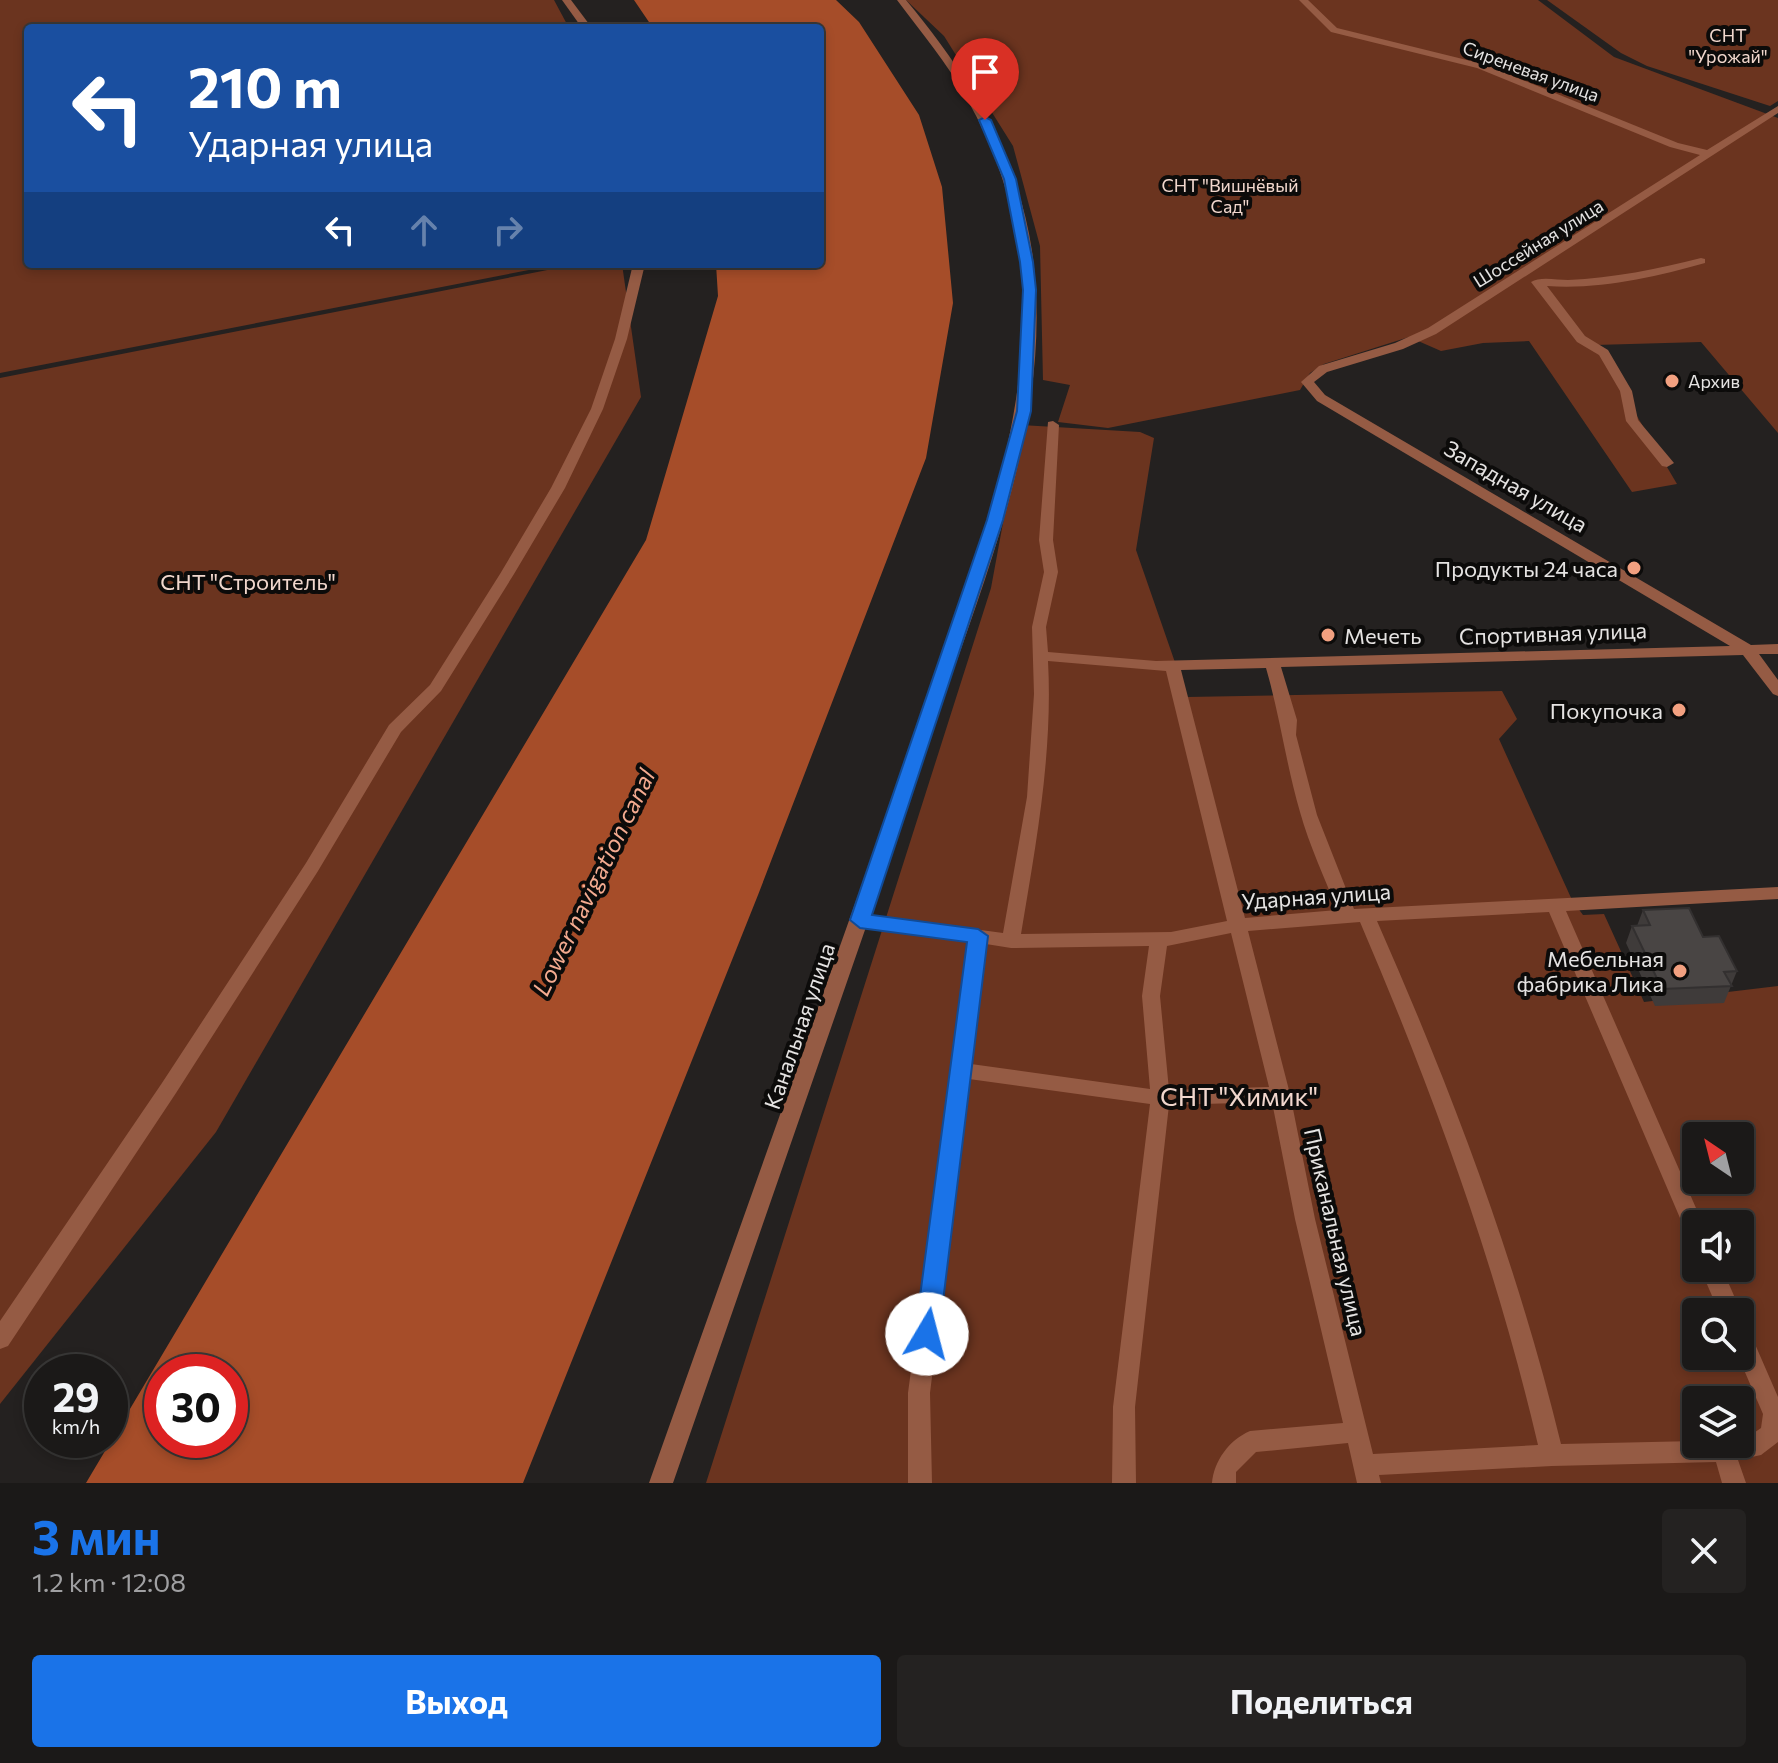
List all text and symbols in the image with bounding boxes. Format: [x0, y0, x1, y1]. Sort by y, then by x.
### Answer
park label: СНТ "Урожай" [1688, 24, 1768, 67]
street label: Сиреневая улица [1460, 36, 1602, 106]
pin [951, 38, 1019, 120]
icon: arrive [963, 50, 1007, 94]
text: 210 m [188, 51, 342, 120]
icon: left [56, 56, 160, 160]
text: Ударная улица [188, 120, 433, 164]
park label: СНТ "Вишнёвый Сад" [1161, 174, 1299, 217]
street label: Шоссейная улица [1469, 194, 1607, 292]
icon: left [318, 208, 362, 252]
icon: ahead [402, 208, 446, 252]
icon: right [486, 208, 530, 252]
place label: Архив [1688, 370, 1740, 392]
marker: Архив [1663, 372, 1681, 390]
street label: Западная улица [1440, 434, 1592, 538]
place label: Продукты 24 часа [1435, 555, 1618, 582]
marker: Продукты 24 часа [1625, 559, 1643, 577]
park label: СНТ "Строитель" [160, 568, 336, 595]
street label: Спортивная улица [1459, 616, 1647, 650]
place label: Мечеть [1344, 622, 1422, 649]
marker: Мечеть [1319, 626, 1337, 644]
place label: Покупочка [1550, 697, 1663, 724]
marker: Покупочка [1670, 701, 1688, 719]
water label: Lower navigation canal [526, 763, 661, 1000]
street label: Ударная улица [1240, 877, 1392, 915]
street label: Канальная улица [758, 939, 840, 1113]
place label: Мебельная фабрика Лика [1517, 945, 1664, 997]
marker: Мебельная фабрика Лика [1671, 962, 1689, 980]
park label: СНТ "Химик" [1160, 1080, 1318, 1111]
north arrow [1682, 1122, 1754, 1194]
map controls [1682, 1122, 1754, 1458]
street label: Приканальная улица [1299, 1125, 1373, 1339]
button: sound [1682, 1210, 1754, 1282]
position arrow [885, 1292, 969, 1376]
button: search [1682, 1298, 1754, 1370]
speed limit sign: 30 [144, 1354, 248, 1458]
text: 29 [52, 1371, 100, 1420]
button: layers [1682, 1386, 1754, 1458]
text: km/h [52, 1414, 100, 1438]
text: 3 мин [32, 1506, 160, 1565]
button: close [1662, 1509, 1746, 1593]
text: 1.2 km · 12:08 [32, 1566, 186, 1597]
button: Выход [32, 1655, 881, 1747]
button: Поделиться [897, 1655, 1746, 1747]

